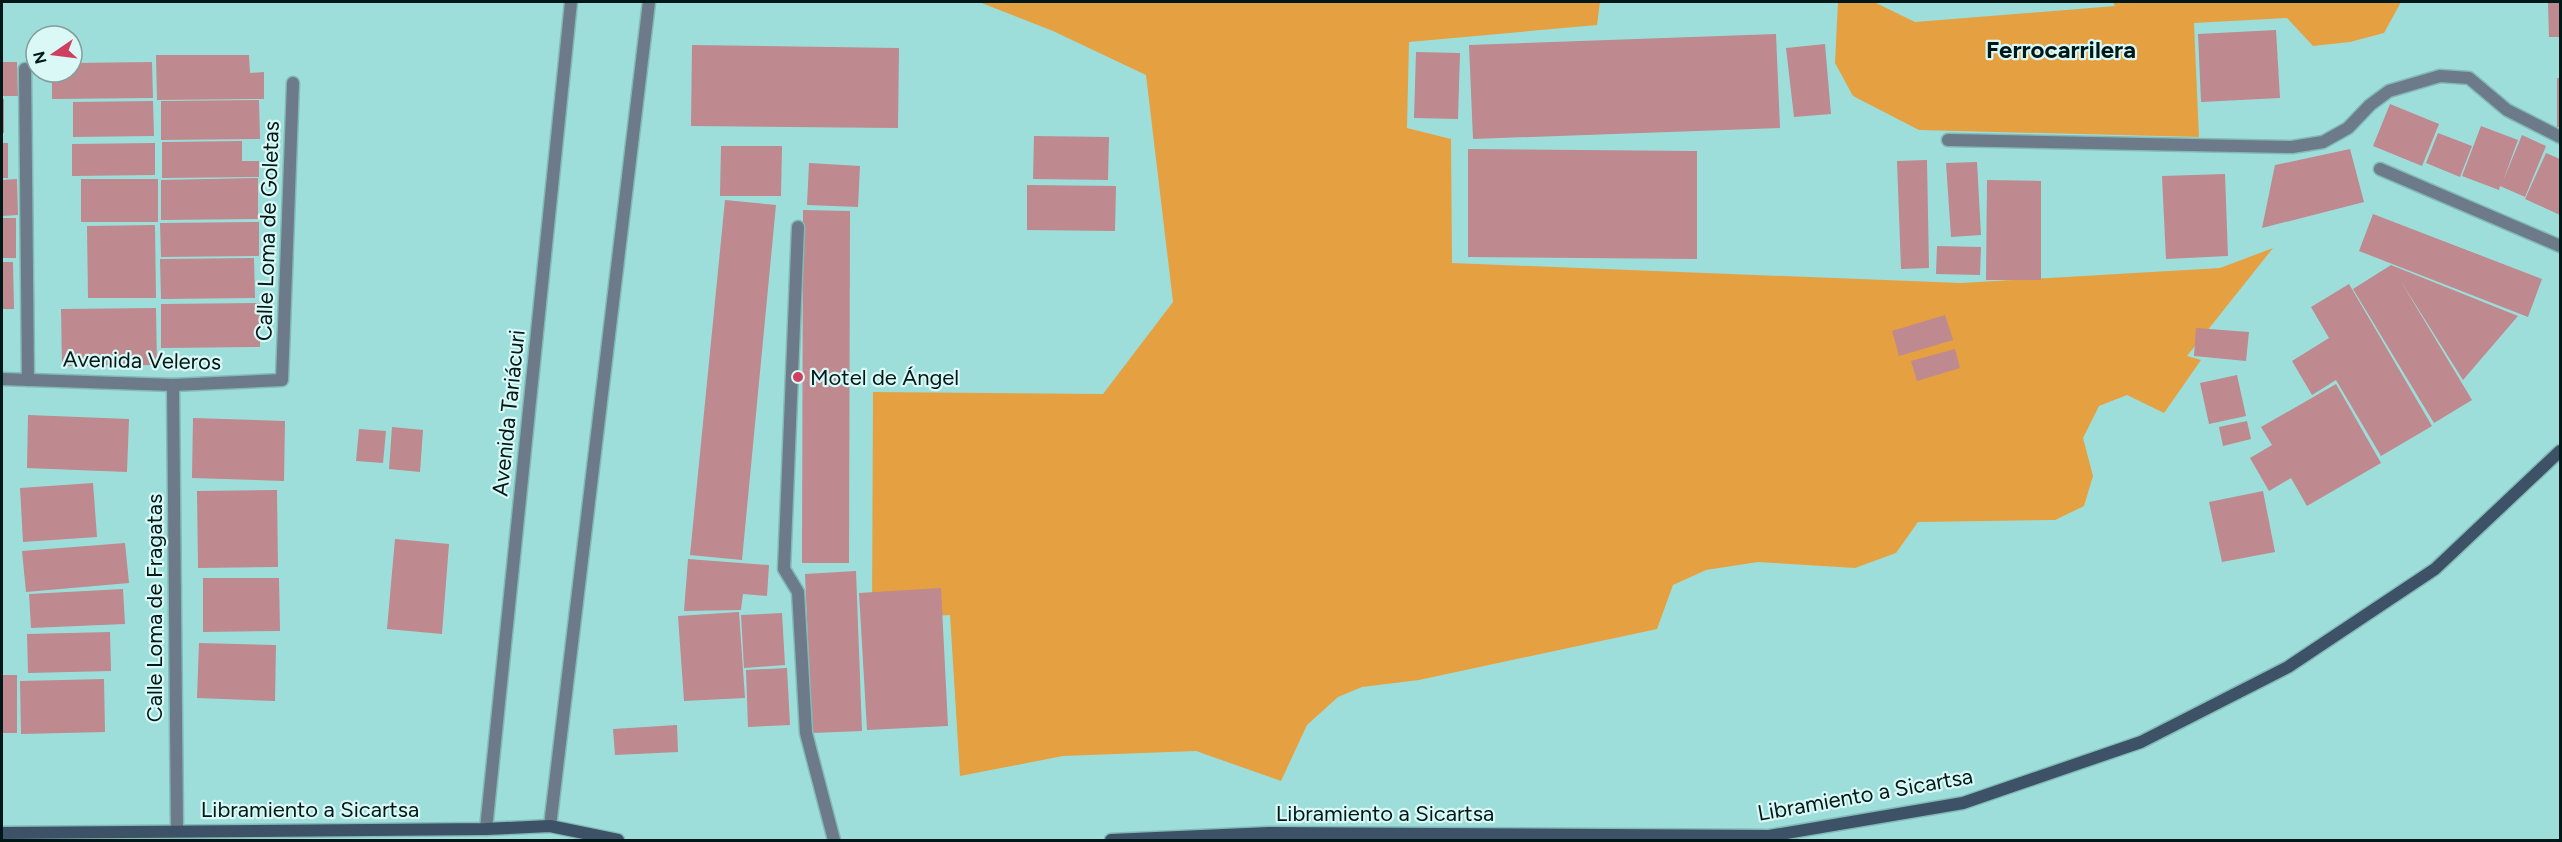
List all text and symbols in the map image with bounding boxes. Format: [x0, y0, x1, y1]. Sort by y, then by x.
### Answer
north arrow [24, 24, 84, 84]
district label: Ferrocarrilera [1986, 35, 2136, 64]
text: N [29, 49, 51, 66]
street label: Calle Loma de Goletas [250, 121, 285, 342]
street label: Avenida Tariácuri [486, 328, 531, 498]
street label: Avenida Veleros [63, 346, 221, 375]
place label: Motel de Ángel [810, 364, 959, 391]
marker: Motel de Ángel [791, 370, 805, 384]
street label: Calle Loma de Fragatas [141, 494, 168, 722]
street label: Libramiento a Sicartsa [1755, 762, 1975, 827]
street label: Libramiento a Sicartsa [201, 796, 419, 823]
street label: Libramiento a Sicartsa [1276, 800, 1494, 827]

